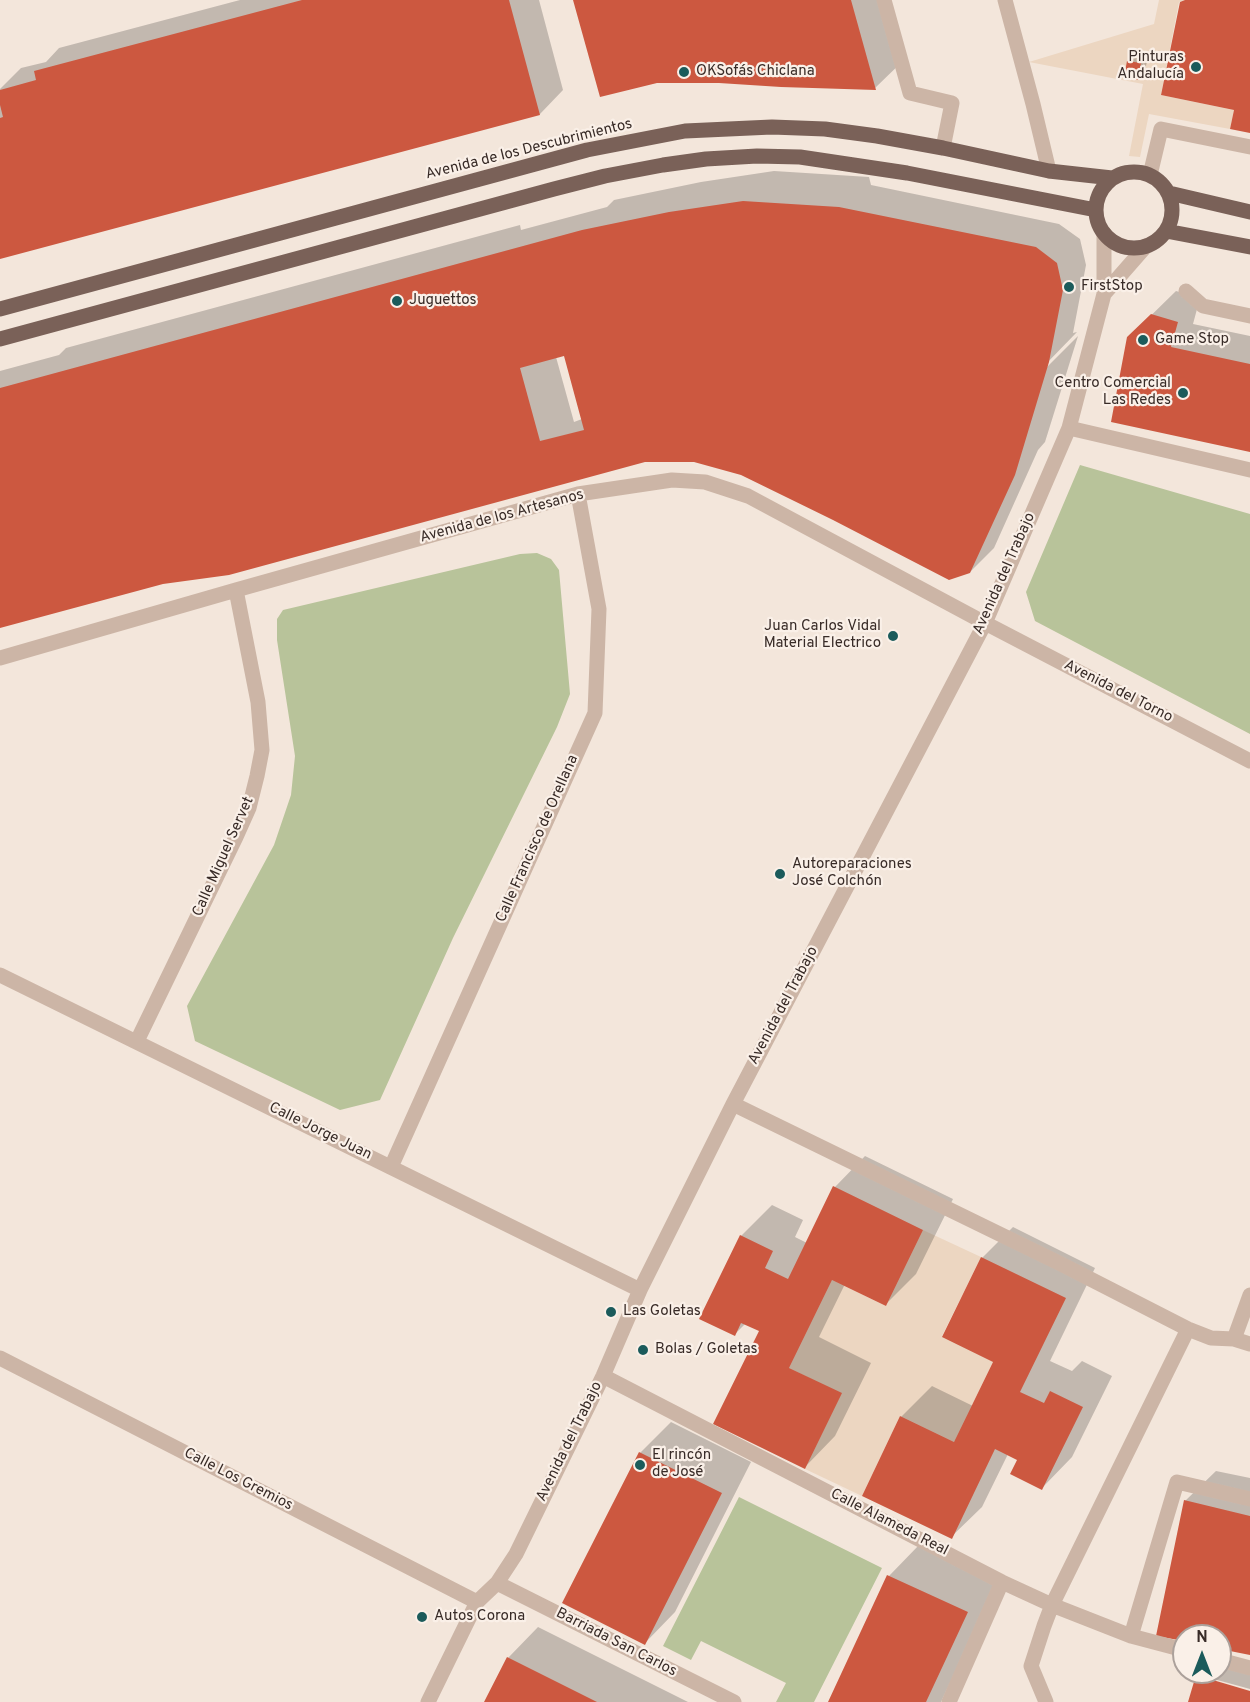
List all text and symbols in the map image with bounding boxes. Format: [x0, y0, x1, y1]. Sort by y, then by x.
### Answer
place label: Pinturas Andalucía [1117, 49, 1184, 84]
marker: Pinturas Andalucía [1189, 60, 1203, 74]
place label: OKSofás Chiclana [696, 63, 815, 81]
marker: OKSofás Chiclana [677, 65, 691, 79]
street label: Avenida de los Descubrimientos [424, 116, 634, 184]
place label: FirstStop [1081, 278, 1143, 296]
marker: FirstStop [1062, 280, 1076, 294]
place label: Juguettos [409, 292, 477, 310]
marker: Juguettos [390, 294, 404, 308]
place label: Game Stop [1155, 331, 1229, 349]
marker: Game Stop [1136, 333, 1150, 347]
place label: Centro Comercial Las Redes [1055, 375, 1171, 410]
marker: Centro Comercial Las Redes [1176, 386, 1190, 400]
street label: Avenida de los Artesanos [418, 486, 586, 548]
street label: Avenida del Trabajo [970, 510, 1040, 638]
place label: Juan Carlos Vidal Material Electrico [764, 618, 881, 653]
marker: Juan Carlos Vidal Material Electrico [886, 629, 900, 643]
street label: Avenida del Torno [1061, 657, 1175, 727]
street label: Calle Francisco de Orellana [493, 753, 583, 925]
street label: Calle Miguel Servet [189, 794, 259, 920]
place label: Autoreparaciones José Colchón [792, 856, 912, 891]
marker: Autoreparaciones José Colchón [773, 867, 787, 881]
street label: Avenida del Trabajo [745, 944, 823, 1068]
street label: Calle Jorge Juan [266, 1099, 374, 1165]
place label: Las Goletas [623, 1303, 701, 1321]
marker: Las Goletas [604, 1305, 618, 1319]
place label: Bolas / Goletas [655, 1341, 758, 1359]
marker: Bolas / Goletas [636, 1343, 650, 1357]
street label: Avenida del Trabajo [533, 1379, 607, 1505]
street label: Calle Los Gremios [180, 1445, 296, 1515]
place label: El rincón de José [652, 1447, 711, 1482]
marker: El rincón de José [633, 1458, 647, 1472]
street label: Calle Alameda Real [827, 1486, 951, 1560]
street label: Barriada San Carlos [553, 1605, 679, 1681]
place label: Autos Corona [434, 1608, 525, 1626]
marker: Autos Corona [415, 1610, 429, 1624]
north arrow [1172, 1624, 1232, 1684]
text: N [1196, 1628, 1208, 1648]

